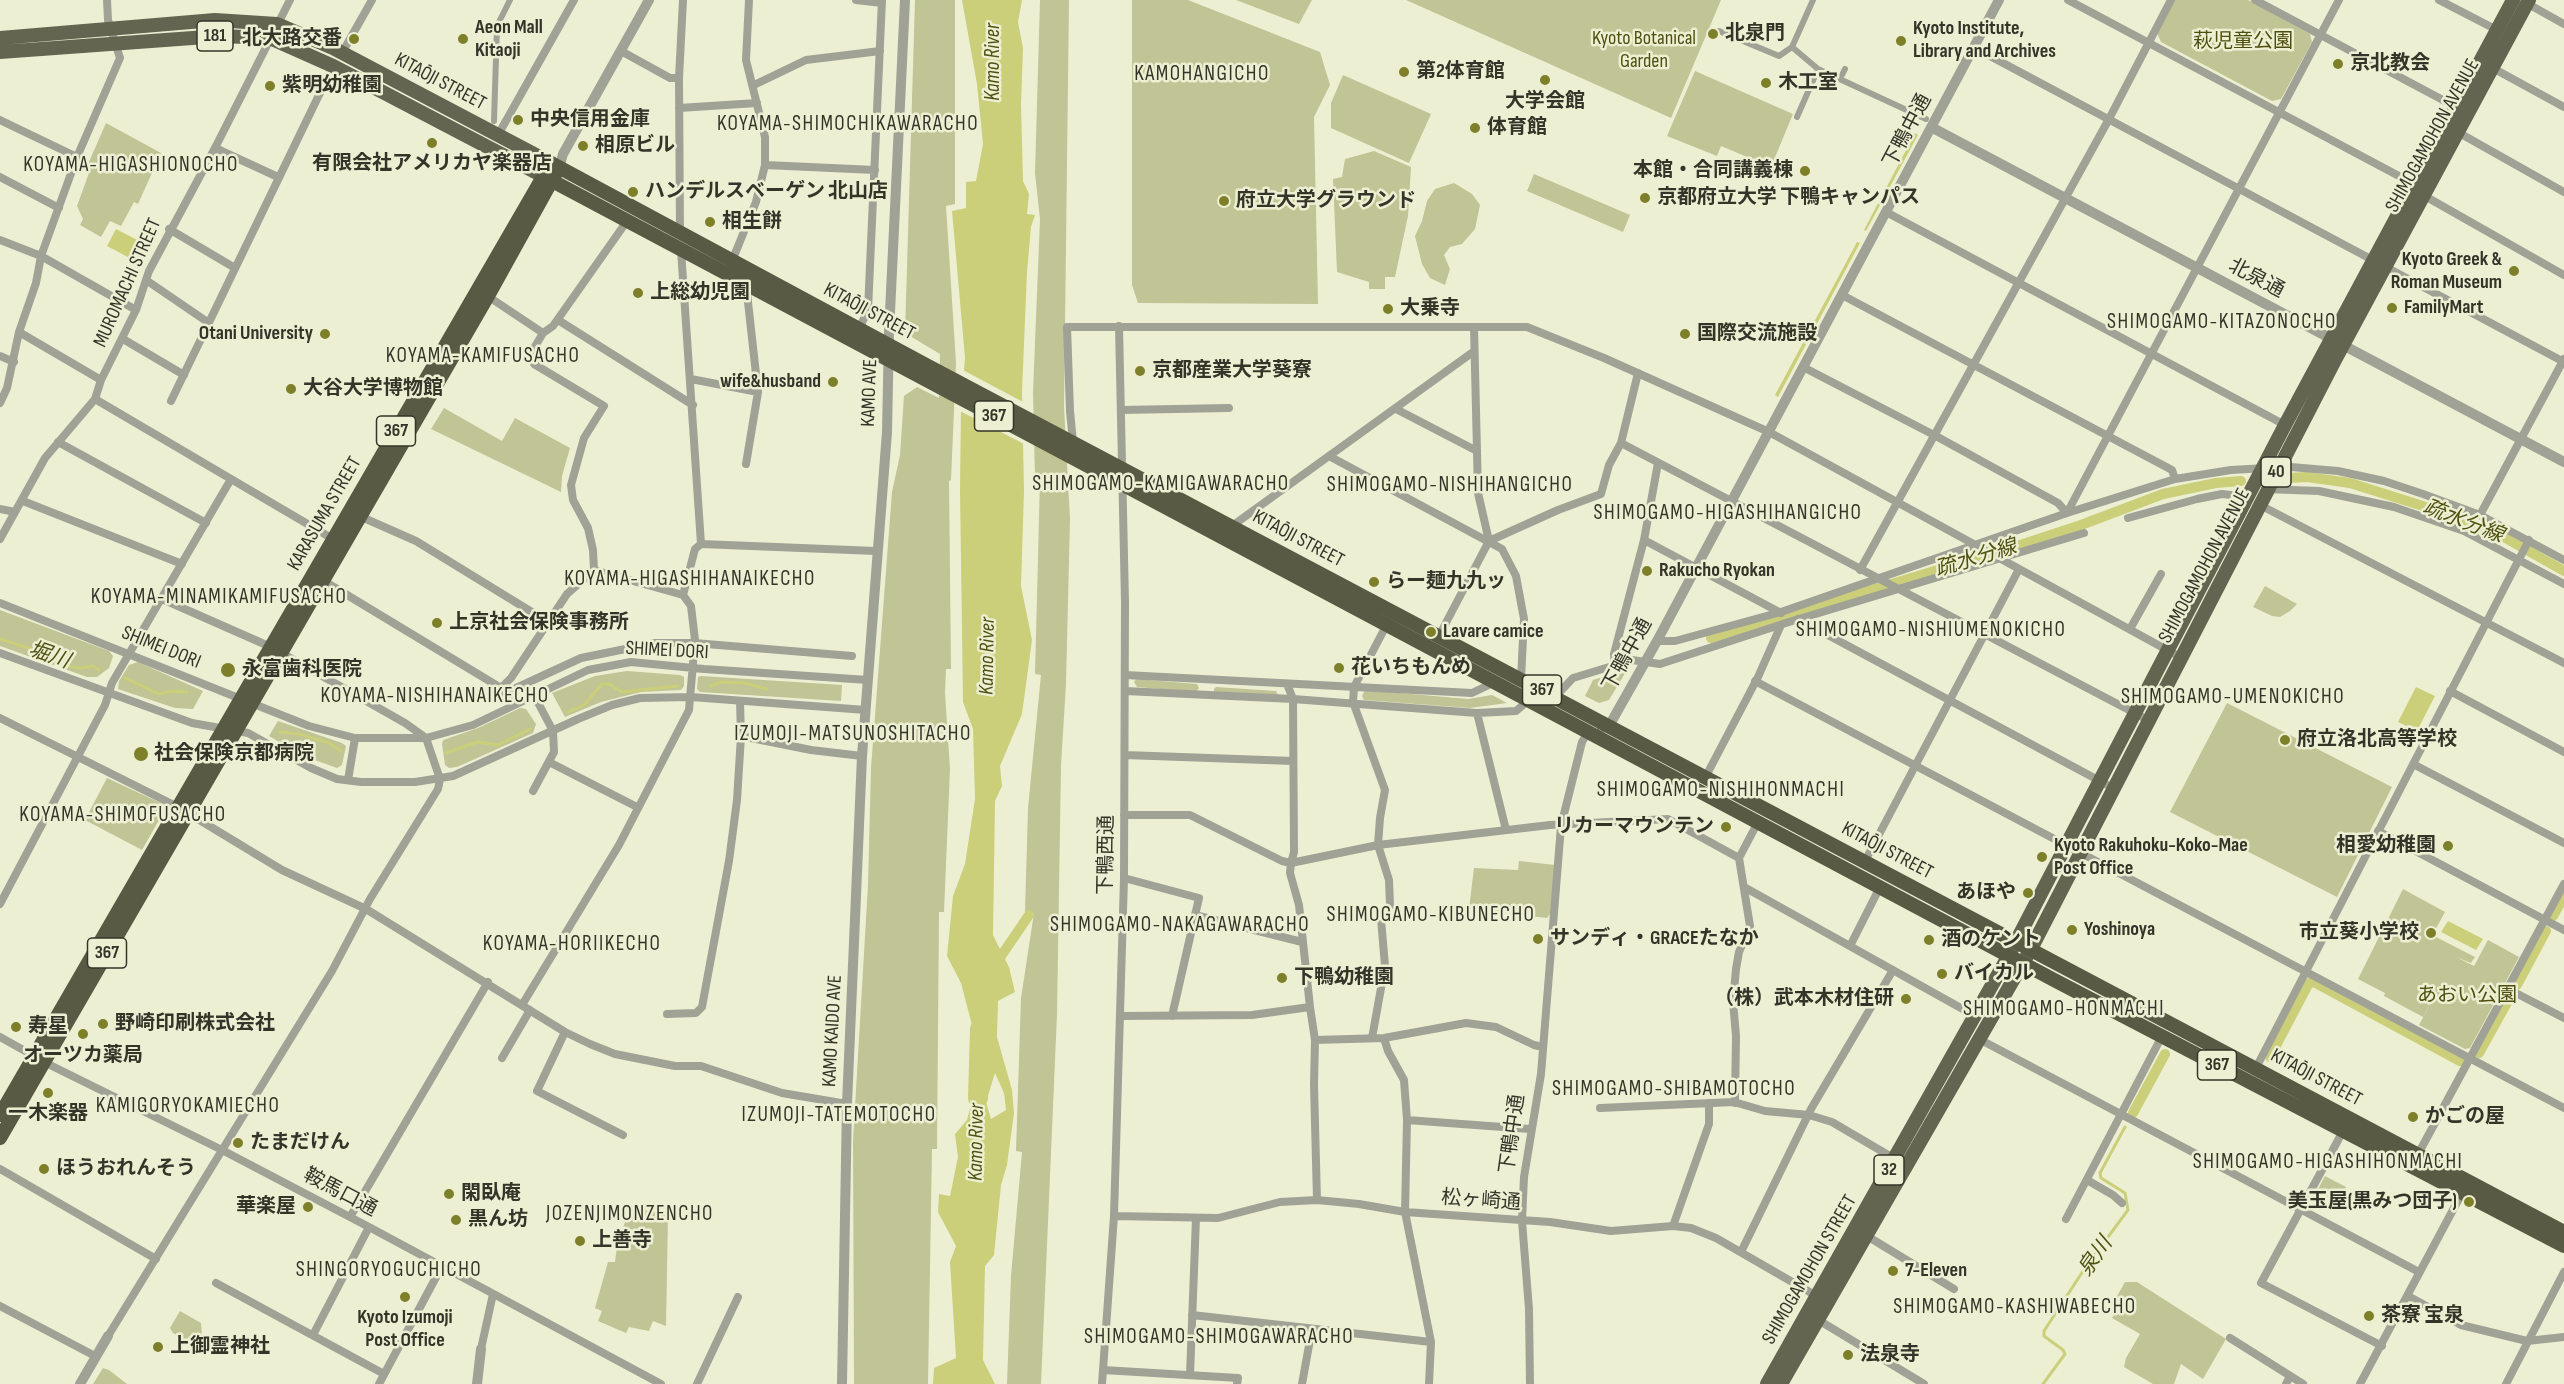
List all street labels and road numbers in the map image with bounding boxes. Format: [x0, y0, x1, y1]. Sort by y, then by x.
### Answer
road number: 181 [197, 21, 233, 51]
street label: KITAŌJI STREET [390, 48, 490, 116]
street label: SHIMOGAMOHON AVENUE [2381, 55, 2485, 217]
street label: 下鴨中通 [1879, 90, 1937, 172]
street label: MUROMACHI STREET [89, 215, 167, 351]
street label: 北泉通 [2224, 254, 2288, 304]
street label: KITAŌJI STREET [819, 278, 919, 346]
street label: KAMO AVE [857, 359, 883, 427]
road number: 367 [974, 401, 1014, 431]
road number: 367 [376, 416, 416, 446]
street label: KARASUMA STREET [283, 453, 367, 575]
road number: 40 [2261, 457, 2291, 487]
street label: SHIMOGAMOHON AVENUE [2154, 485, 2256, 647]
street label: KITAŌJI STREET [1248, 505, 1348, 573]
street label: 下鴨中通 [1598, 614, 1658, 696]
street label: SHIMEI DORI [118, 621, 204, 675]
street label: SHIMEI DORI [625, 637, 709, 665]
road number: 367 [1522, 675, 1562, 705]
street label: 下鴨西通 [1094, 815, 1120, 895]
street label: KITAŌJI STREET [1837, 817, 1937, 885]
road number: 367 [88, 938, 126, 968]
street label: KAMO KAIDO AVE [818, 974, 848, 1088]
street label: KITAŌJI STREET [2266, 1044, 2366, 1112]
road number: 367 [2198, 1050, 2236, 1080]
street label: 下鴨中通 [1496, 1093, 1530, 1175]
road number: 32 [1874, 1155, 1904, 1185]
street label: 鞍馬口通 [299, 1164, 381, 1222]
street label: 松ヶ崎通 [1440, 1186, 1522, 1216]
street label: SHIMOGAMOHON STREET [1757, 1191, 1863, 1349]

